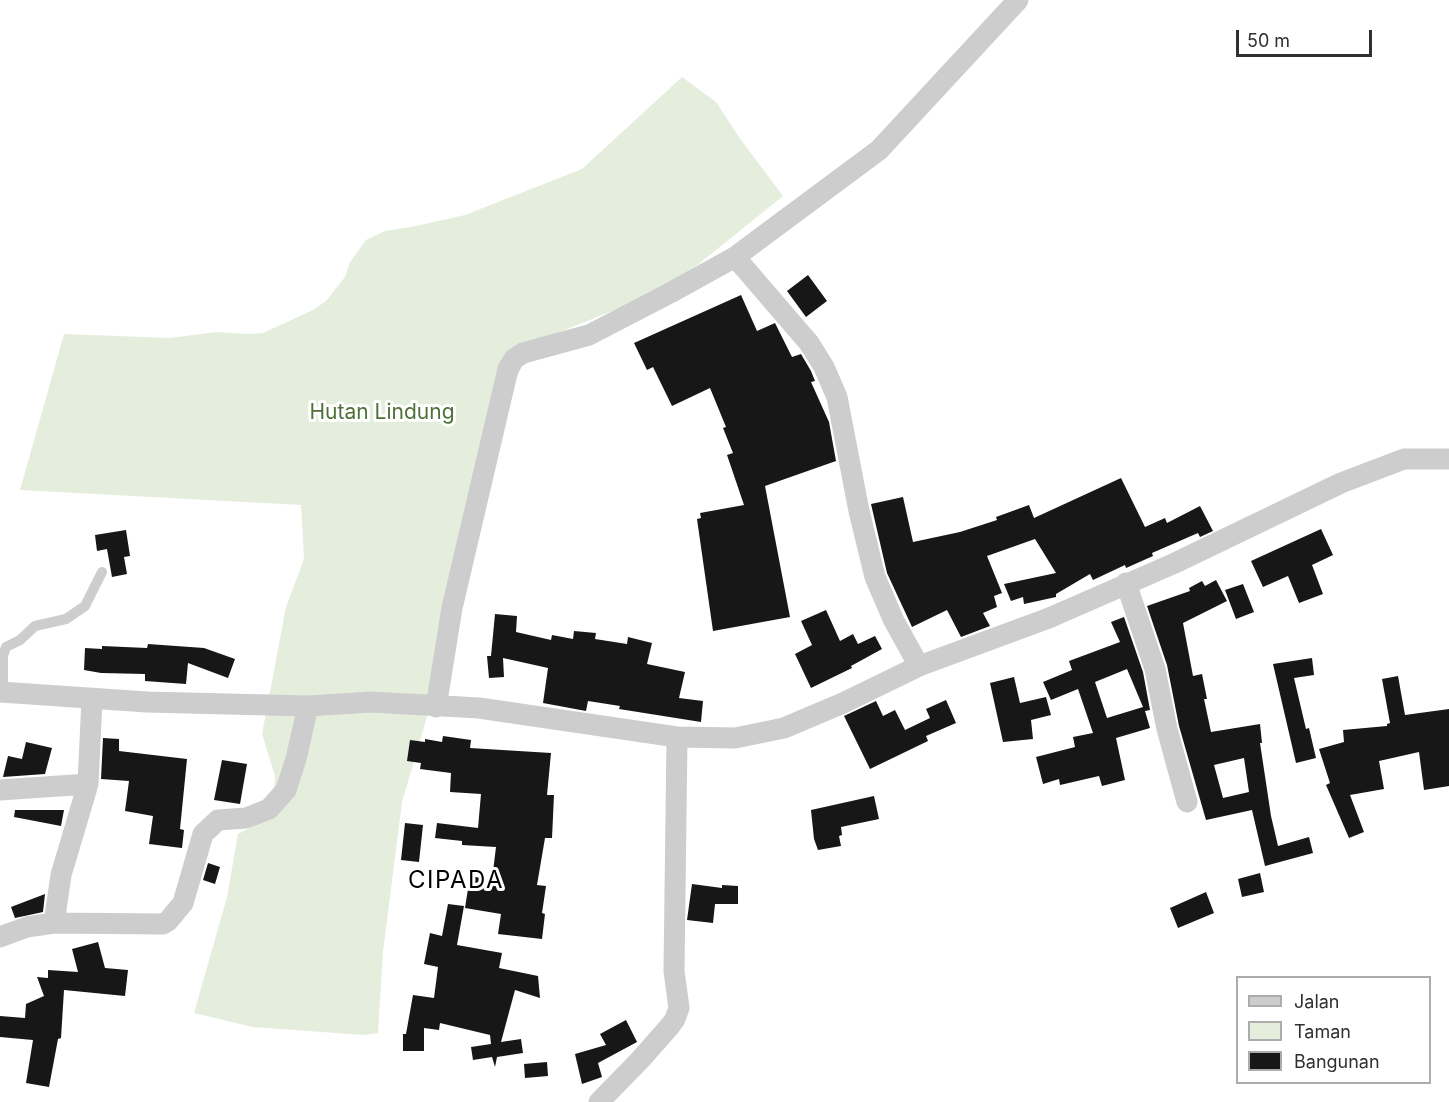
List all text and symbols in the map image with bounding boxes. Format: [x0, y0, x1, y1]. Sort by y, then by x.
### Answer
scale bar [1239, 18, 1376, 56]
text: 50 m [1247, 30, 1290, 51]
park label: Hutan Lindung [309, 400, 455, 426]
district label: CIPADA [408, 867, 504, 895]
legend [1236, 976, 1431, 1084]
text: Jalan [1294, 991, 1339, 1012]
text: Taman [1294, 1021, 1351, 1042]
text: Bangunan [1294, 1051, 1380, 1072]

